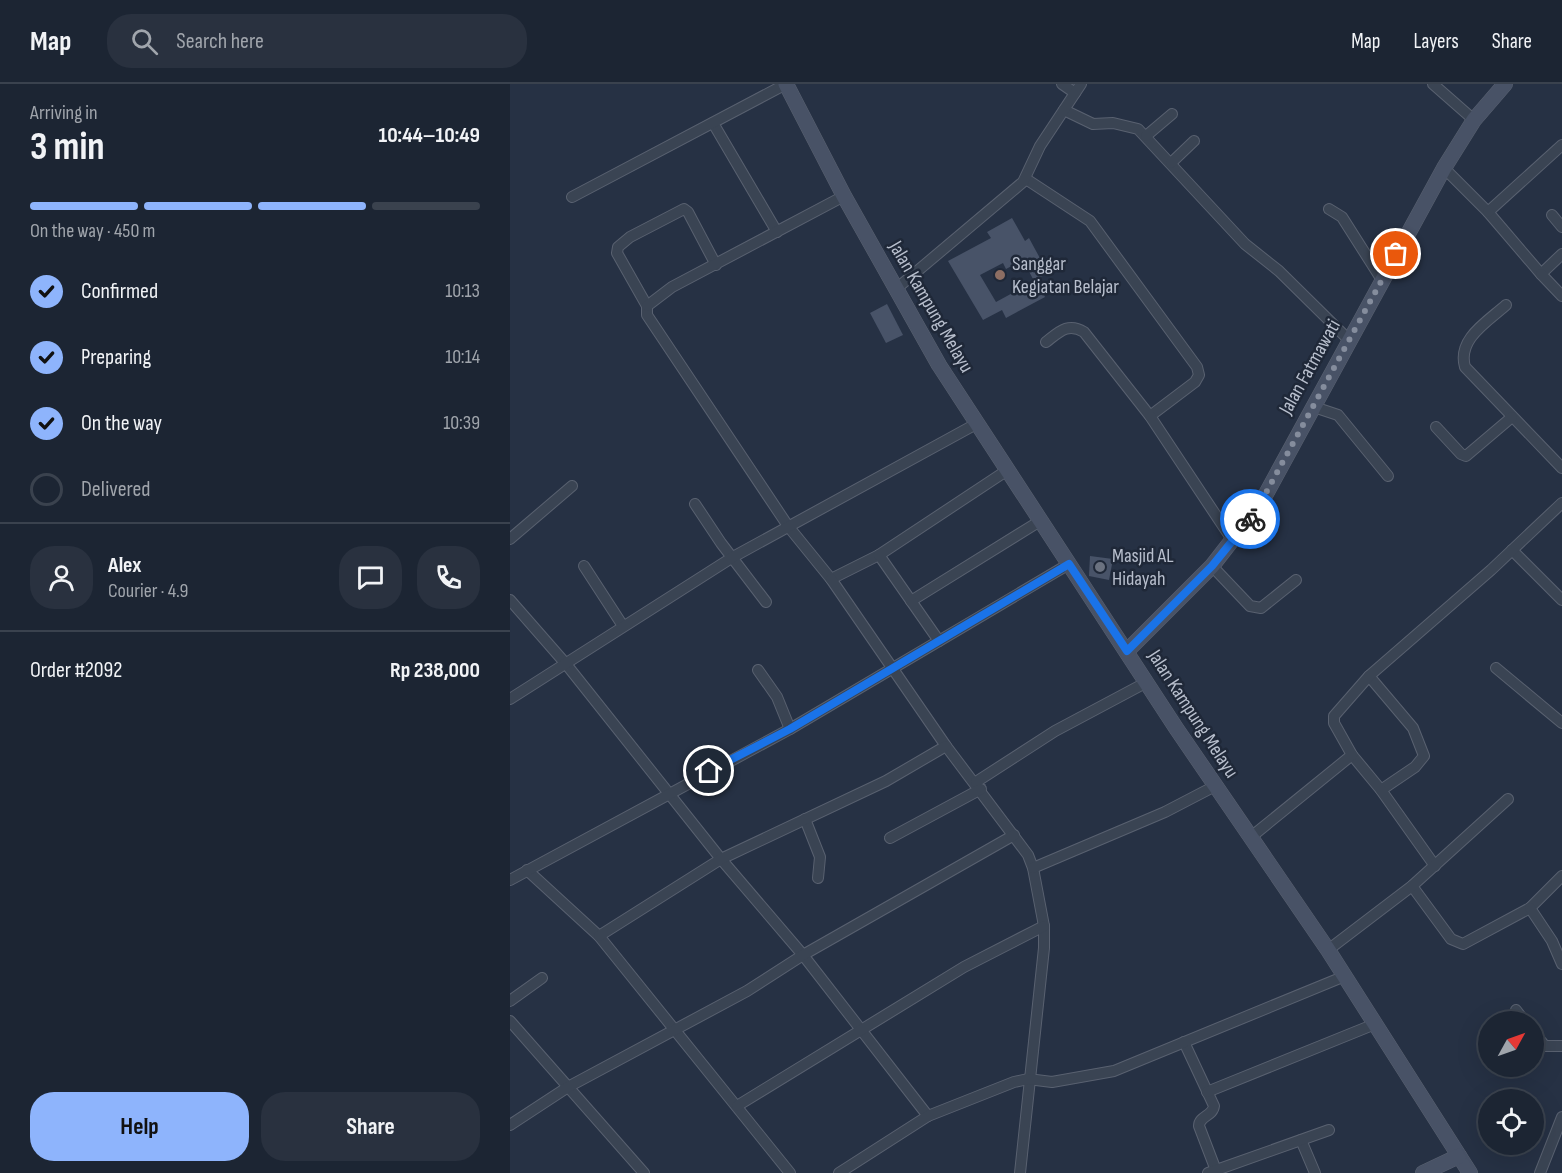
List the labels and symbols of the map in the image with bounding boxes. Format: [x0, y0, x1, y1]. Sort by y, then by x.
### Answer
pin [1370, 228, 1421, 279]
street label: Jalan Kampung Melayu [883, 236, 978, 377]
place label: Sanggar Kegiatan Belajar [1012, 252, 1119, 299]
marker: Sanggar Kegiatan Belajar [993, 268, 1007, 282]
street label: Jalan Fatmawati [1274, 315, 1346, 420]
courier [1220, 489, 1280, 549]
place label: Masjid AL Hidayah [1112, 544, 1174, 591]
marker: Masjid AL Hidayah [1093, 560, 1107, 574]
street label: Jalan Kampung Melayu [1142, 645, 1243, 783]
pin [683, 745, 734, 796]
north arrow [1478, 1011, 1544, 1077]

